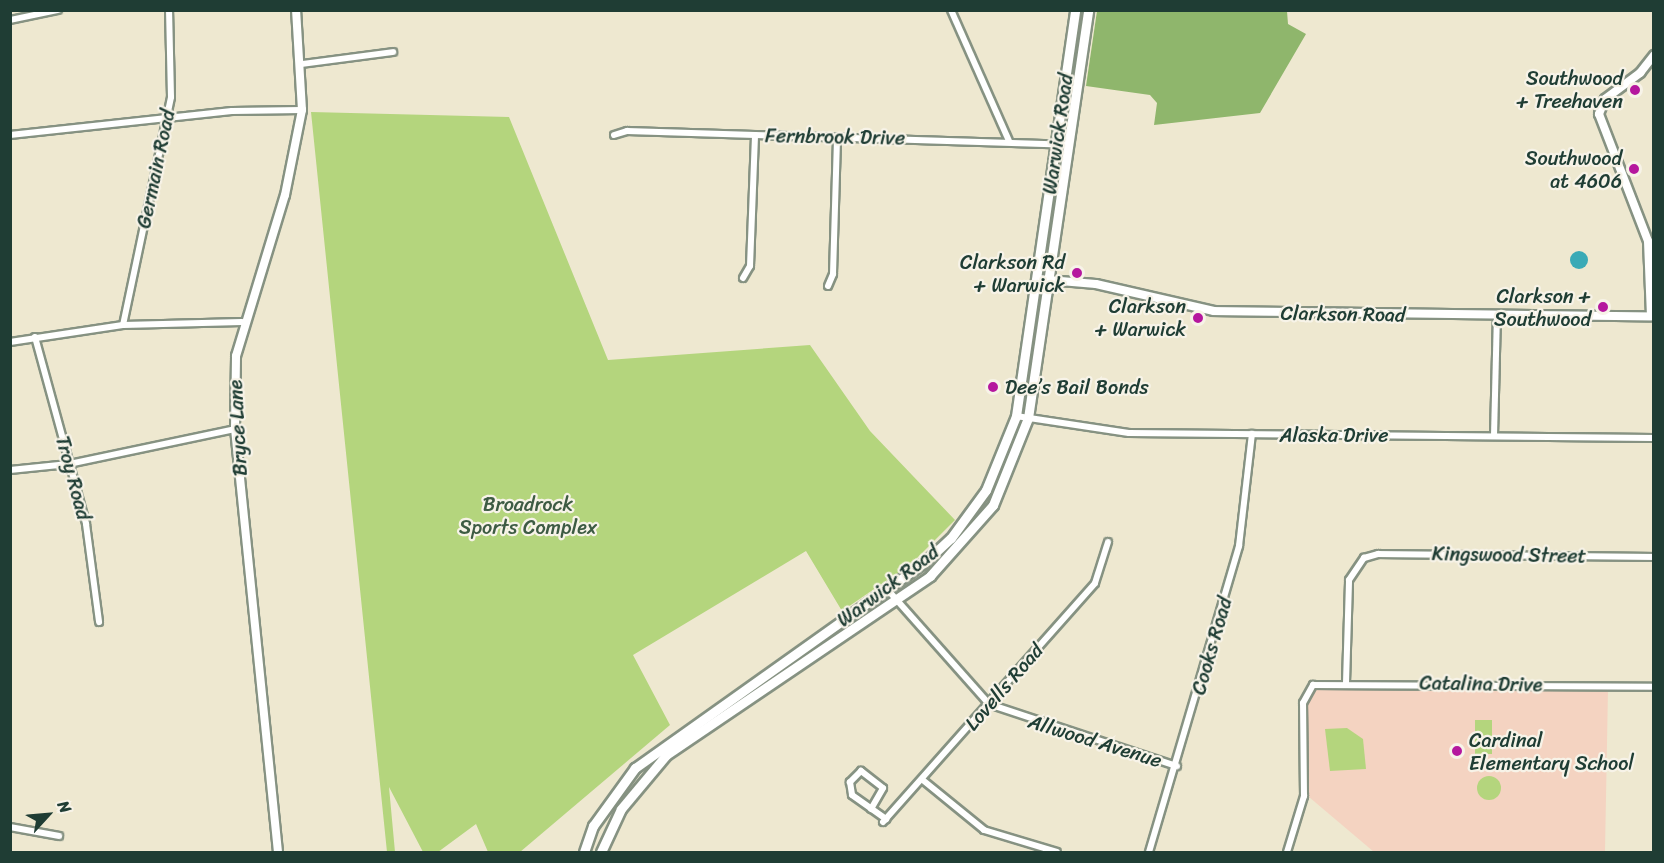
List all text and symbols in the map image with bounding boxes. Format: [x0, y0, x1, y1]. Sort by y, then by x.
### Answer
place label: Southwood + Treehaven [1517, 66, 1623, 113]
street label: Warwick Road [1038, 72, 1078, 196]
marker: Southwood + Treehaven [1628, 83, 1642, 97]
street label: Germain Road [132, 107, 180, 231]
street label: Fernbrook Drive [765, 124, 905, 150]
place label: Southwood at 4606 [1525, 146, 1622, 193]
marker: Southwood at 4606 [1627, 162, 1641, 176]
place label: Clarkson Rd + Warwick [960, 250, 1065, 297]
marker: Clarkson Rd + Warwick [1070, 266, 1084, 280]
place label: Clarkson + Southwood [1494, 284, 1591, 331]
place label: Clarkson + Warwick [1095, 294, 1186, 341]
marker: Clarkson + Southwood [1596, 300, 1610, 314]
street label: Clarkson Road [1280, 301, 1406, 327]
marker: Clarkson + Warwick [1191, 311, 1205, 325]
place label: Dee’s Bail Bonds [1005, 375, 1147, 399]
street label: Bryce Lane [223, 379, 253, 477]
marker: Dee’s Bail Bonds [986, 380, 1000, 394]
street label: Alaska Drive [1279, 423, 1389, 447]
street label: Troy Road [50, 433, 96, 523]
park label: Broadrock Sports Complex [459, 493, 597, 540]
street label: Warwick Road [832, 540, 944, 632]
street label: Kingswood Street [1432, 542, 1586, 568]
street label: Cooks Road [1187, 594, 1237, 698]
street label: Lovells Road [960, 639, 1048, 735]
street label: Catalina Drive [1419, 671, 1543, 697]
street label: Allwood Avenue [1025, 709, 1165, 773]
place label: Cardinal Elementary School [1469, 728, 1634, 775]
marker: Cardinal Elementary School [1450, 744, 1464, 758]
north arrow [18, 785, 78, 845]
text: N [49, 796, 80, 818]

